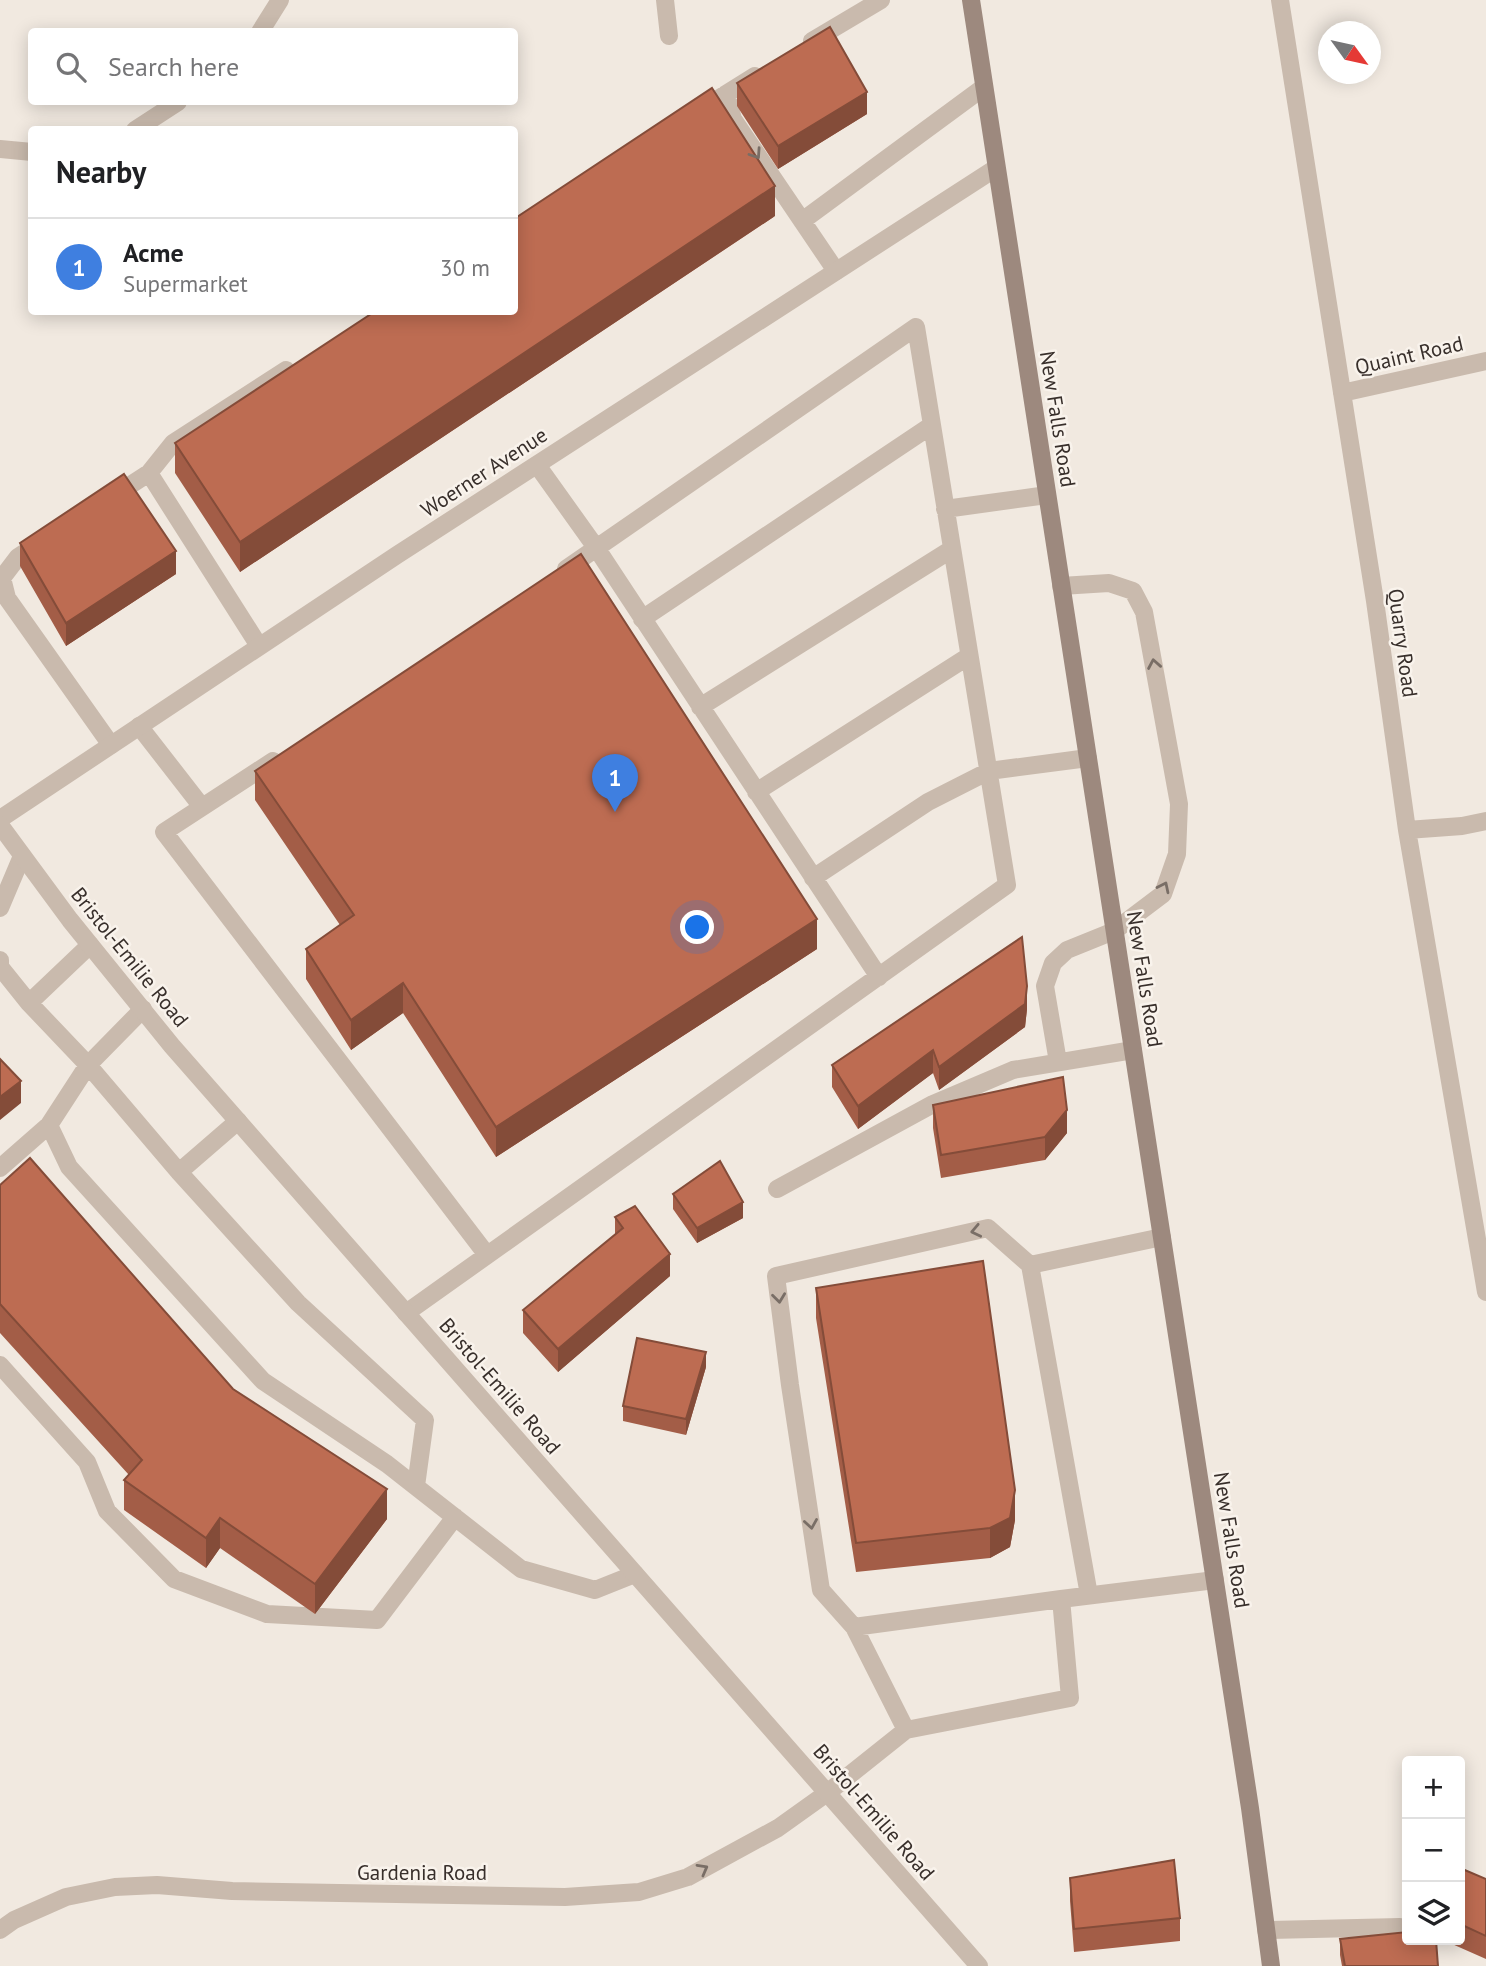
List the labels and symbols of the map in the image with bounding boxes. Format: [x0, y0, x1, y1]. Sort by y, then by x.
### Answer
north arrow [1318, 21, 1381, 84]
one-way arrow [748, 146, 760, 159]
street label: Quaint Road [1352, 329, 1466, 381]
street label: New Falls Road [1034, 349, 1082, 489]
street label: Woerner Avenue [416, 421, 552, 523]
street label: Quarry Road [1382, 587, 1424, 699]
one-way arrow [1147, 658, 1162, 670]
pin: 1 [592, 754, 638, 812]
one-way arrow [1156, 881, 1170, 894]
street label: Bristol-Emilie Road [65, 882, 195, 1032]
street label: New Falls Road [1121, 909, 1169, 1049]
your location [680, 910, 714, 944]
one-way arrow [970, 1222, 982, 1237]
one-way arrow [771, 1292, 786, 1304]
street label: Bristol-Emilie Road [433, 1312, 567, 1460]
street label: New Falls Road [1208, 1470, 1256, 1610]
one-way arrow [803, 1518, 818, 1529]
street label: Bristol-Emilie Road [807, 1738, 941, 1886]
street label: Gardenia Road [357, 1859, 487, 1886]
one-way arrow [696, 1864, 708, 1877]

